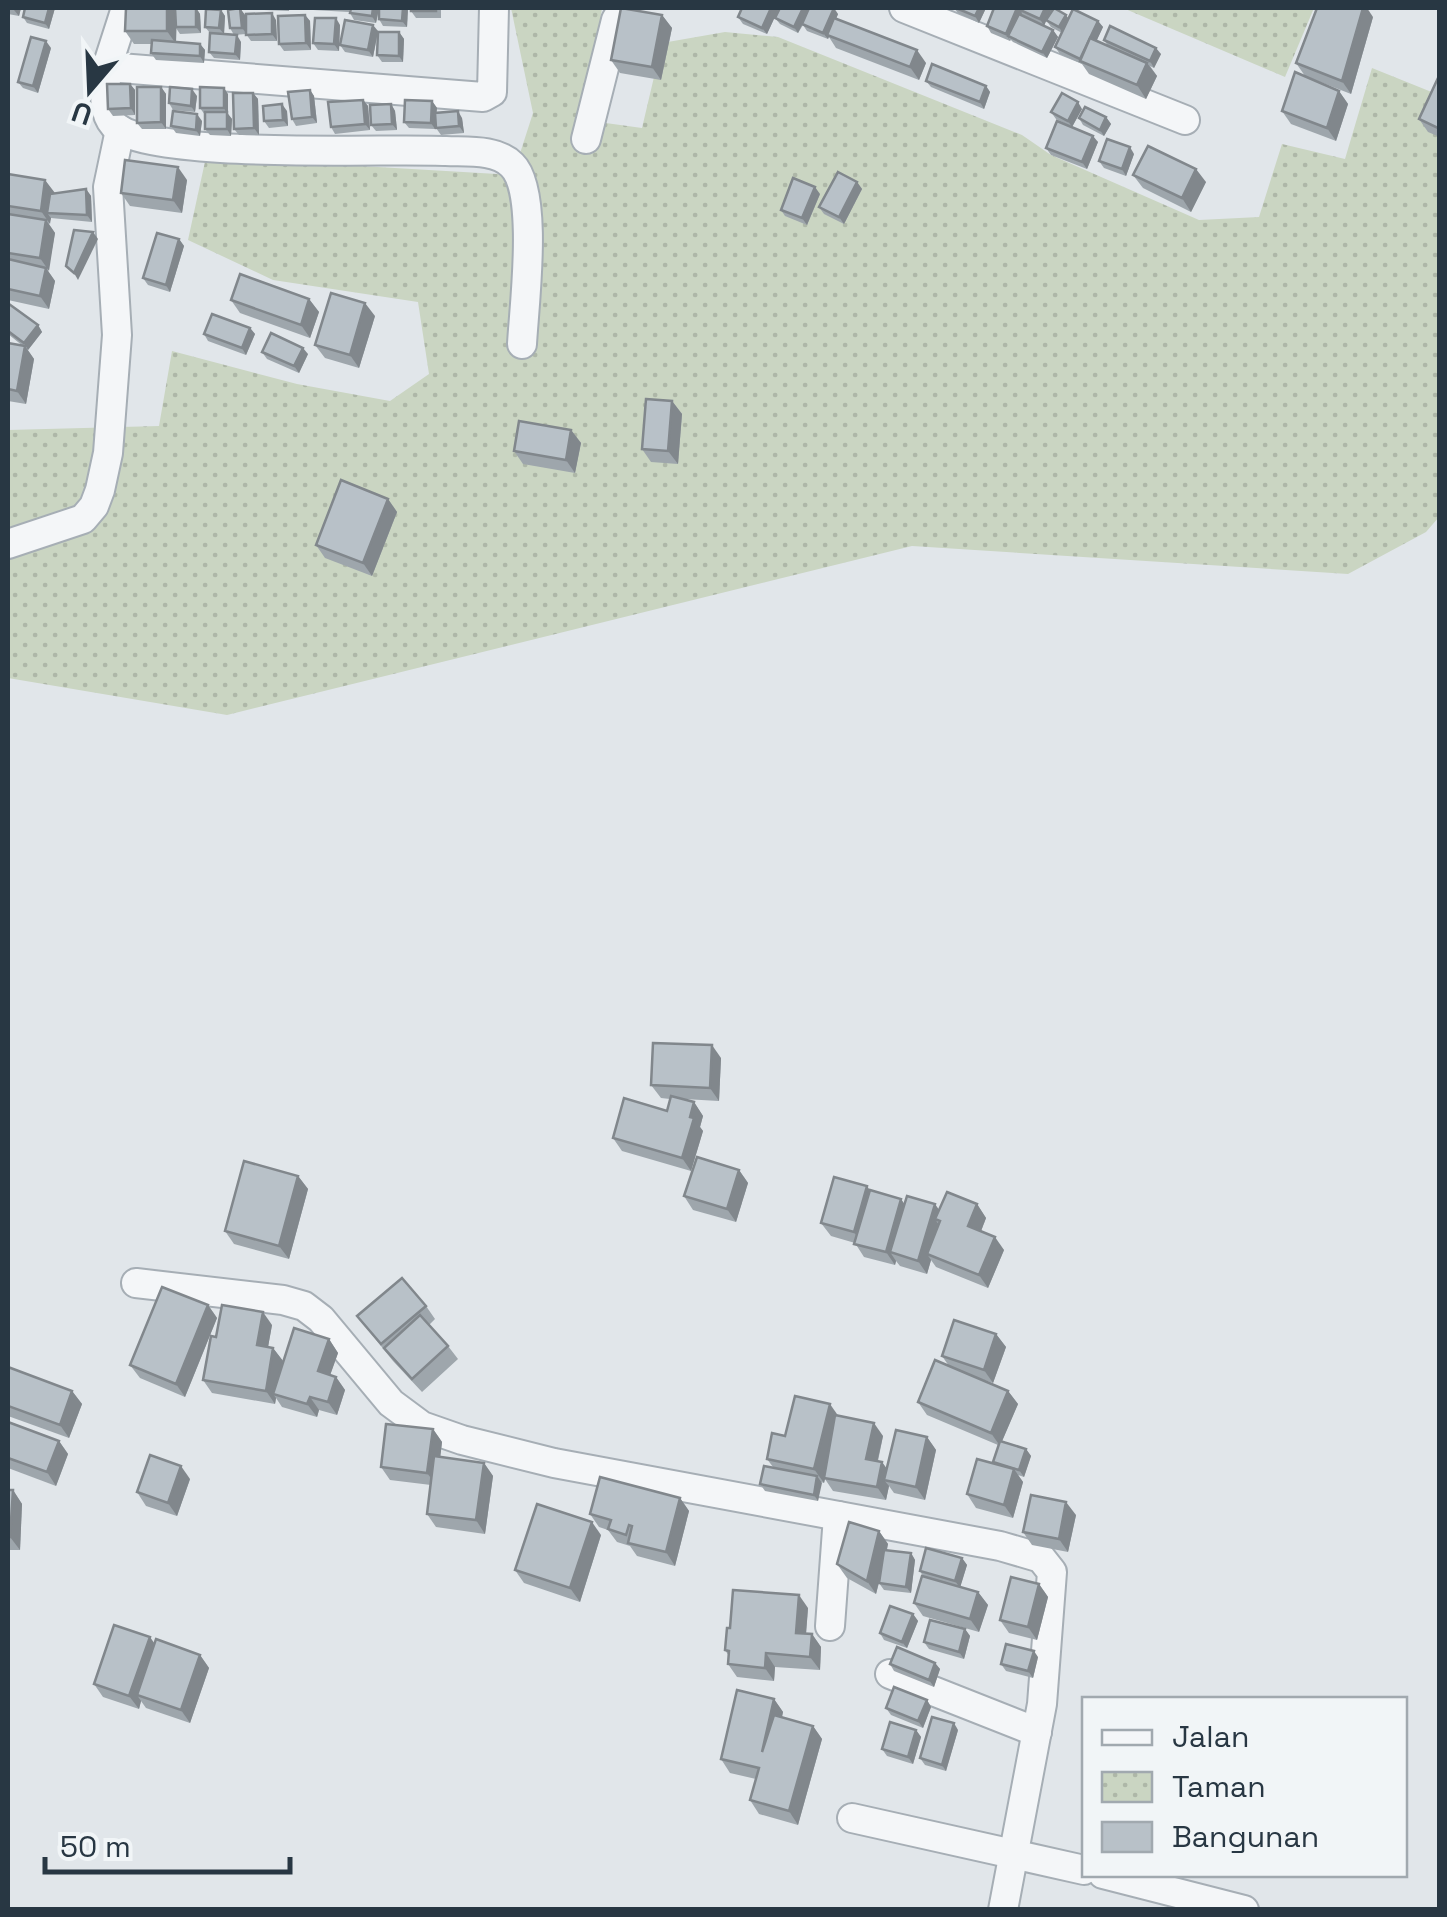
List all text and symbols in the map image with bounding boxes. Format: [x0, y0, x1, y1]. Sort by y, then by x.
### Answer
north arrow [40, 40, 140, 140]
text: U [67, 94, 97, 134]
legend [1082, 1697, 1407, 1877]
text: Jalan [1172, 1717, 1249, 1756]
text: Taman [1172, 1767, 1266, 1806]
scale bar [45, 1812, 290, 1874]
text: Bangunan [1172, 1817, 1319, 1856]
text: 50 m [60, 1827, 131, 1866]

